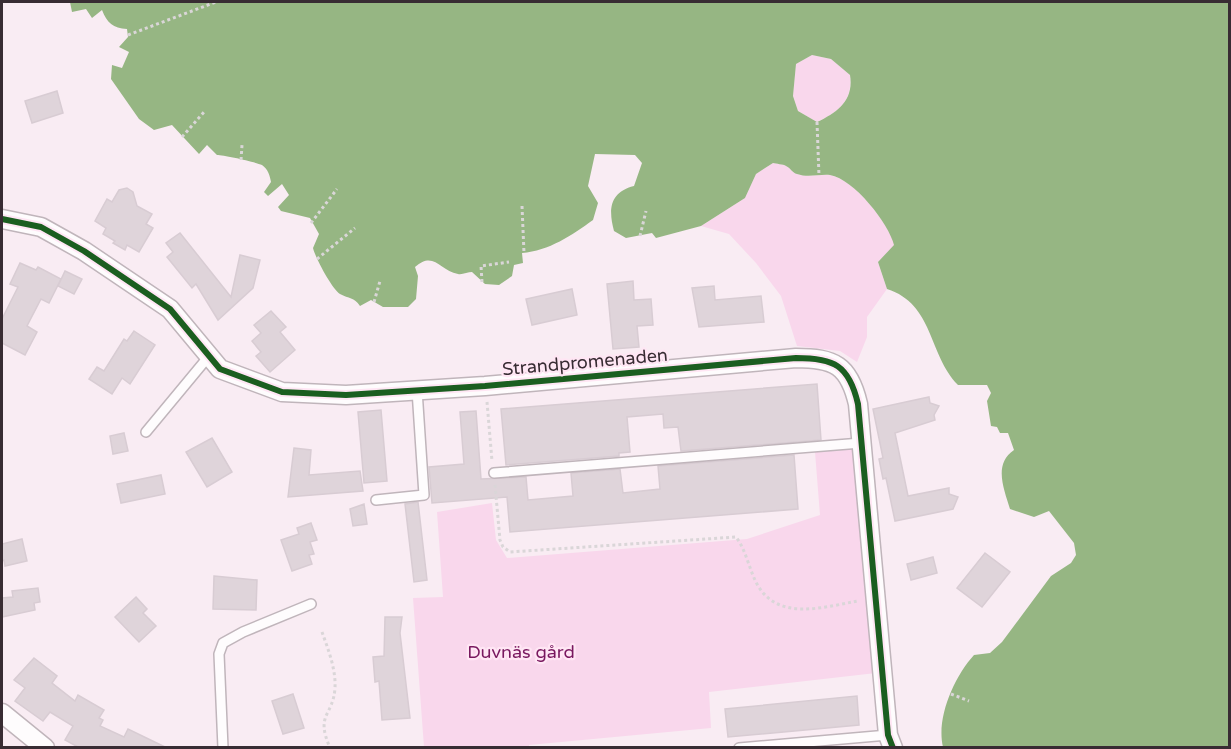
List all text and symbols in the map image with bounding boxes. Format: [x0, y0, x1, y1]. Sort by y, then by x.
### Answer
street label: Strandpromenaden [501, 344, 669, 380]
park label: Duvnäs gård [467, 641, 575, 663]

